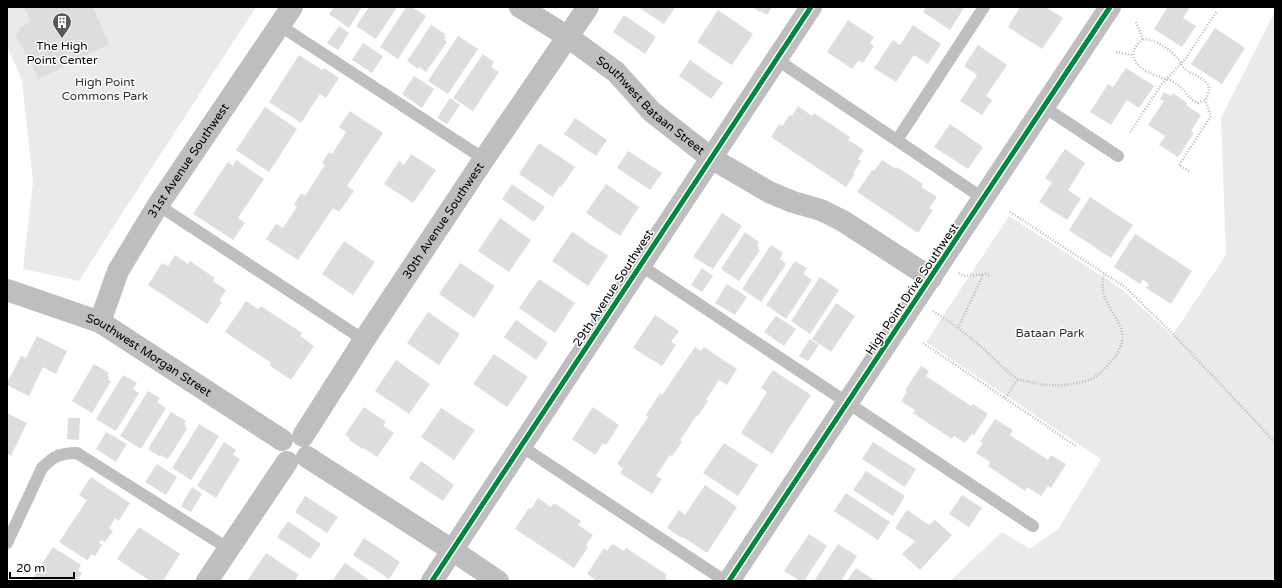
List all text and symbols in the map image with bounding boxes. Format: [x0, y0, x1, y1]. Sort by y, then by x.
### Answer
building icon: The High Point Center [51, 11, 73, 39]
place label: The High Point Center [26, 39, 98, 67]
street label: Southwest Bataan Street [594, 53, 708, 158]
park label: High Point Commons Park [62, 75, 149, 103]
street label: 31st Avenue Southwest [145, 100, 232, 220]
street label: 30th Avenue Southwest [400, 159, 487, 281]
street label: High Point Drive Southwest [863, 220, 962, 358]
street label: 29th Avenue Southwest [570, 227, 656, 349]
street label: Southwest Morgan Street [84, 311, 215, 400]
park label: Bataan Park [1015, 326, 1085, 340]
scale bar [10, 554, 74, 580]
text: 20 m [16, 561, 45, 575]

